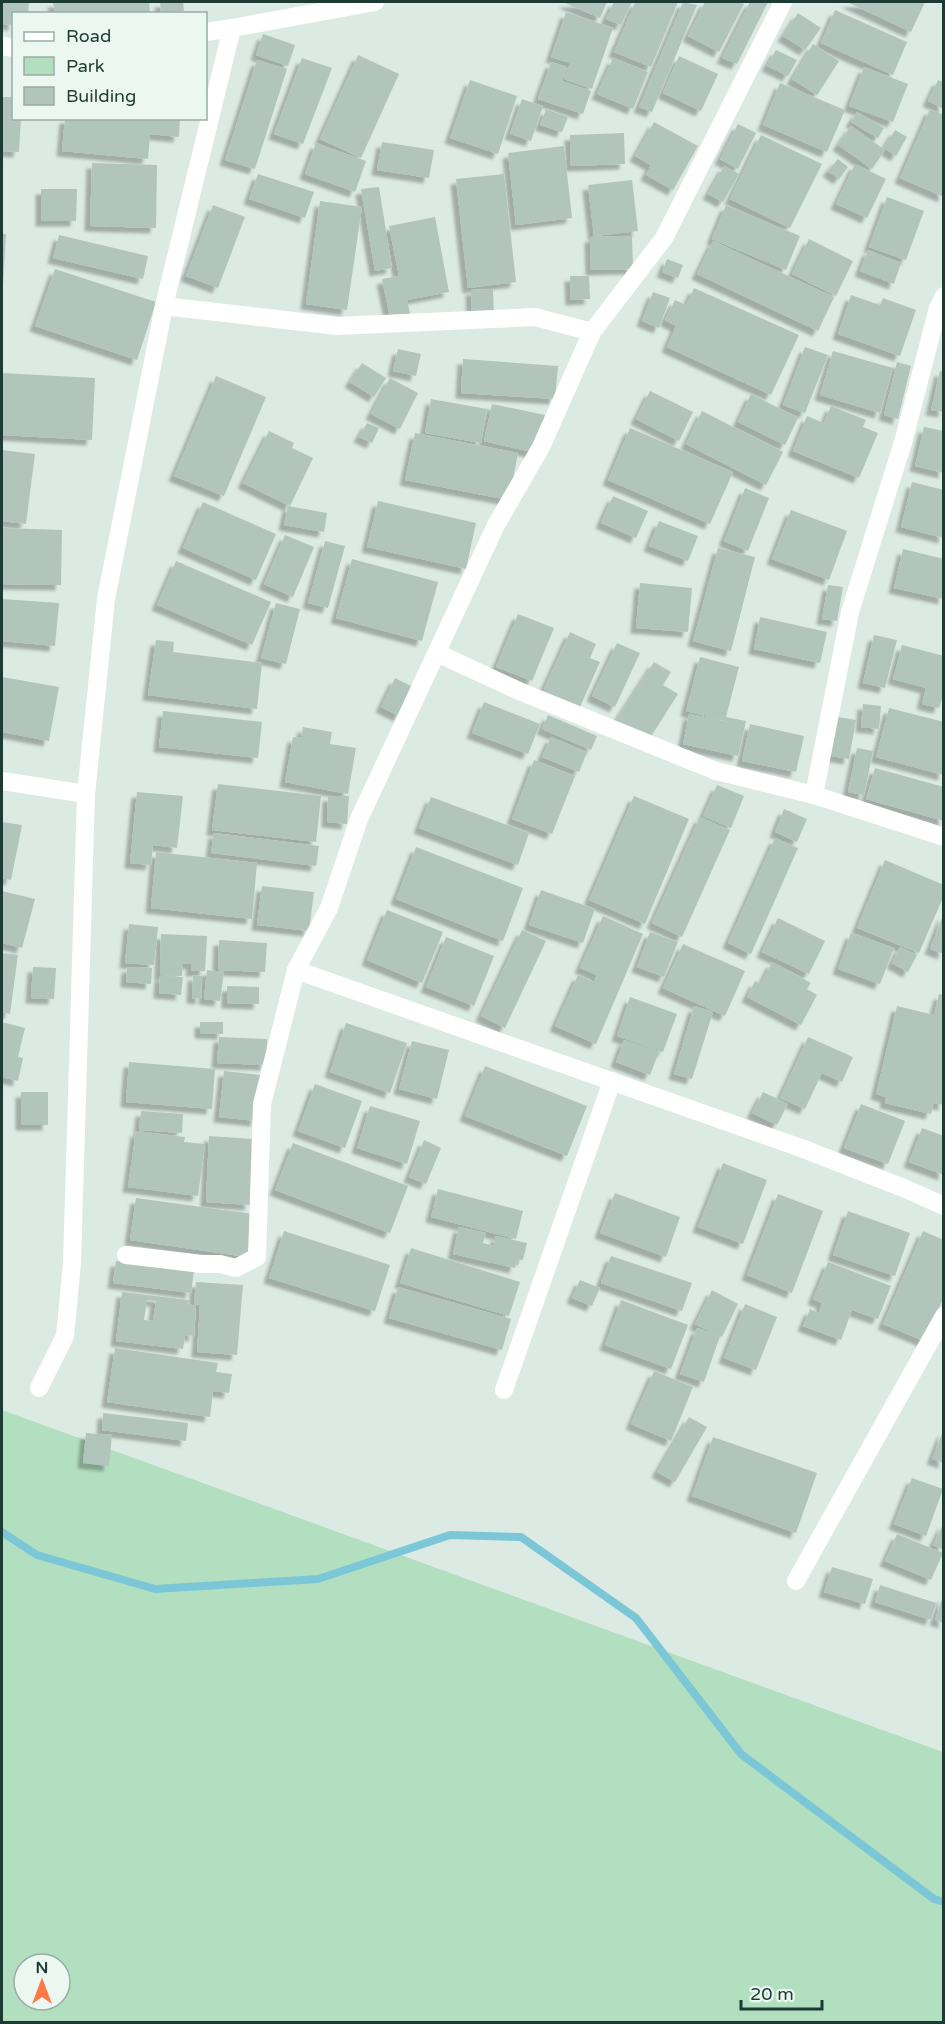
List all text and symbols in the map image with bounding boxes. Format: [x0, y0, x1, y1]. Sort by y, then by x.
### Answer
legend [12, 12, 207, 120]
text: Road [66, 25, 111, 47]
text: Park [66, 55, 105, 77]
text: Building [66, 85, 136, 107]
north arrow [12, 1952, 72, 2012]
text: N [36, 1958, 48, 1978]
scale bar [741, 1973, 822, 2011]
text: 20 m [750, 1983, 794, 2005]

